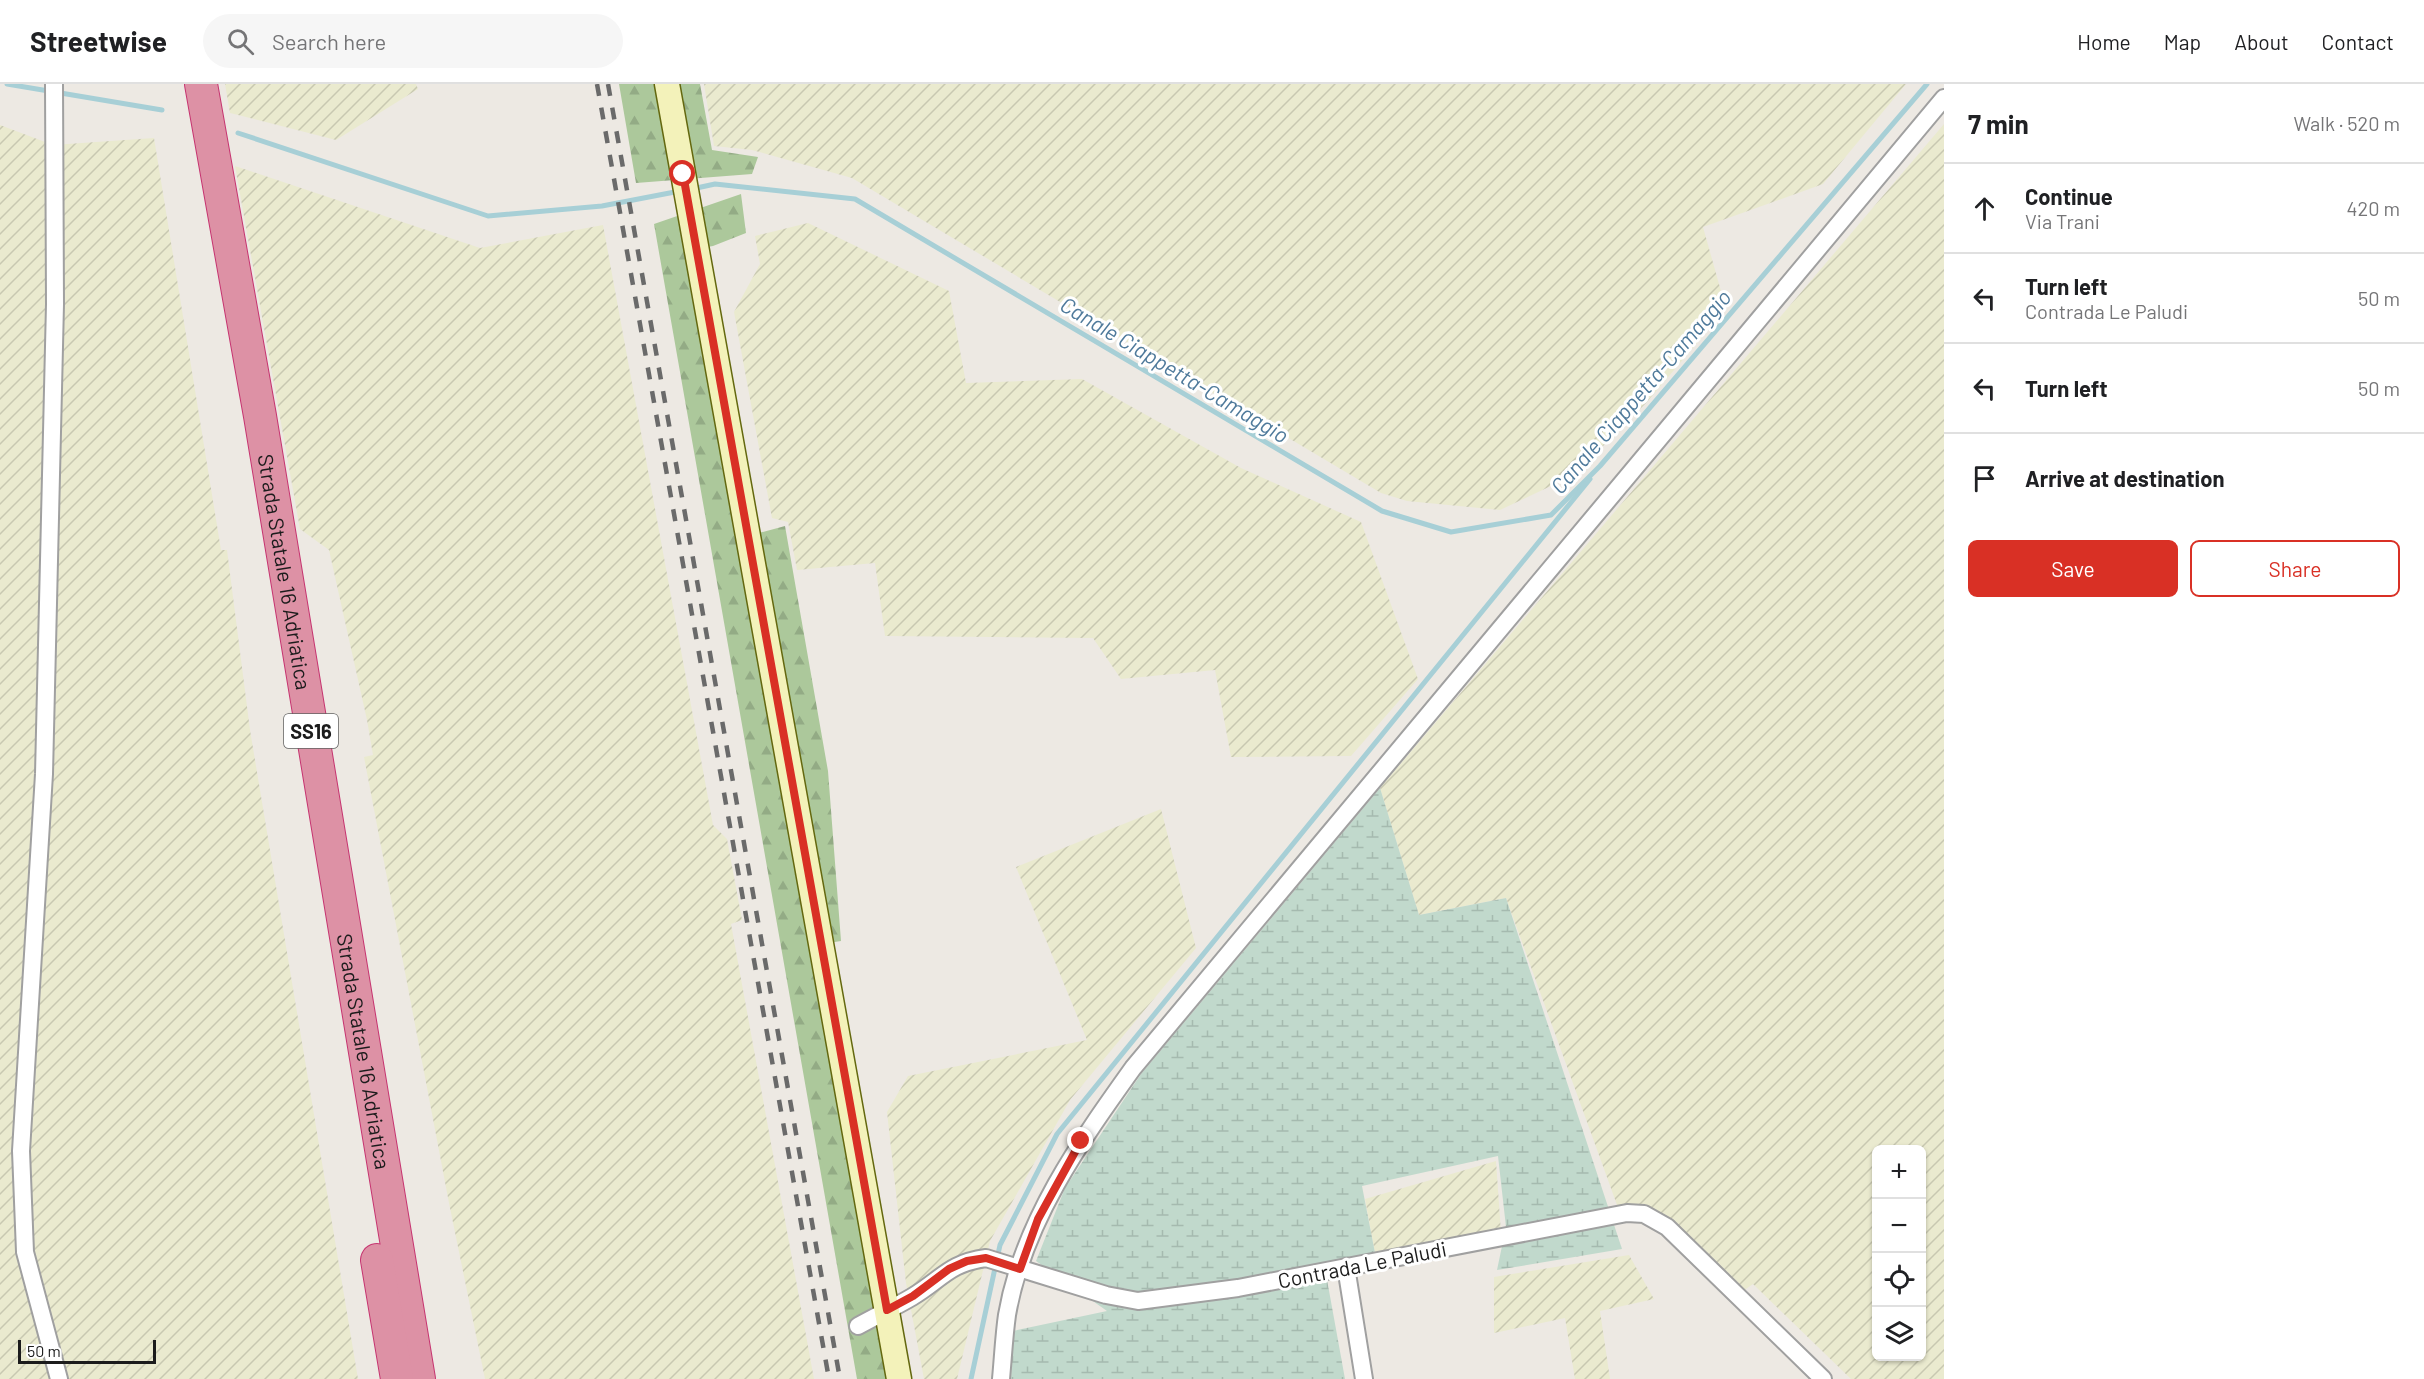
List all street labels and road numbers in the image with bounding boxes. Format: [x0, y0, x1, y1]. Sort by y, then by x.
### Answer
street label: Strada Statale 16 Adriatica [254, 452, 317, 691]
road number: SS16 [284, 714, 338, 748]
street label: Strada Statale 16 Adriatica [333, 931, 397, 1171]
street label: Contrada Le Paludi [1276, 1235, 1448, 1293]

